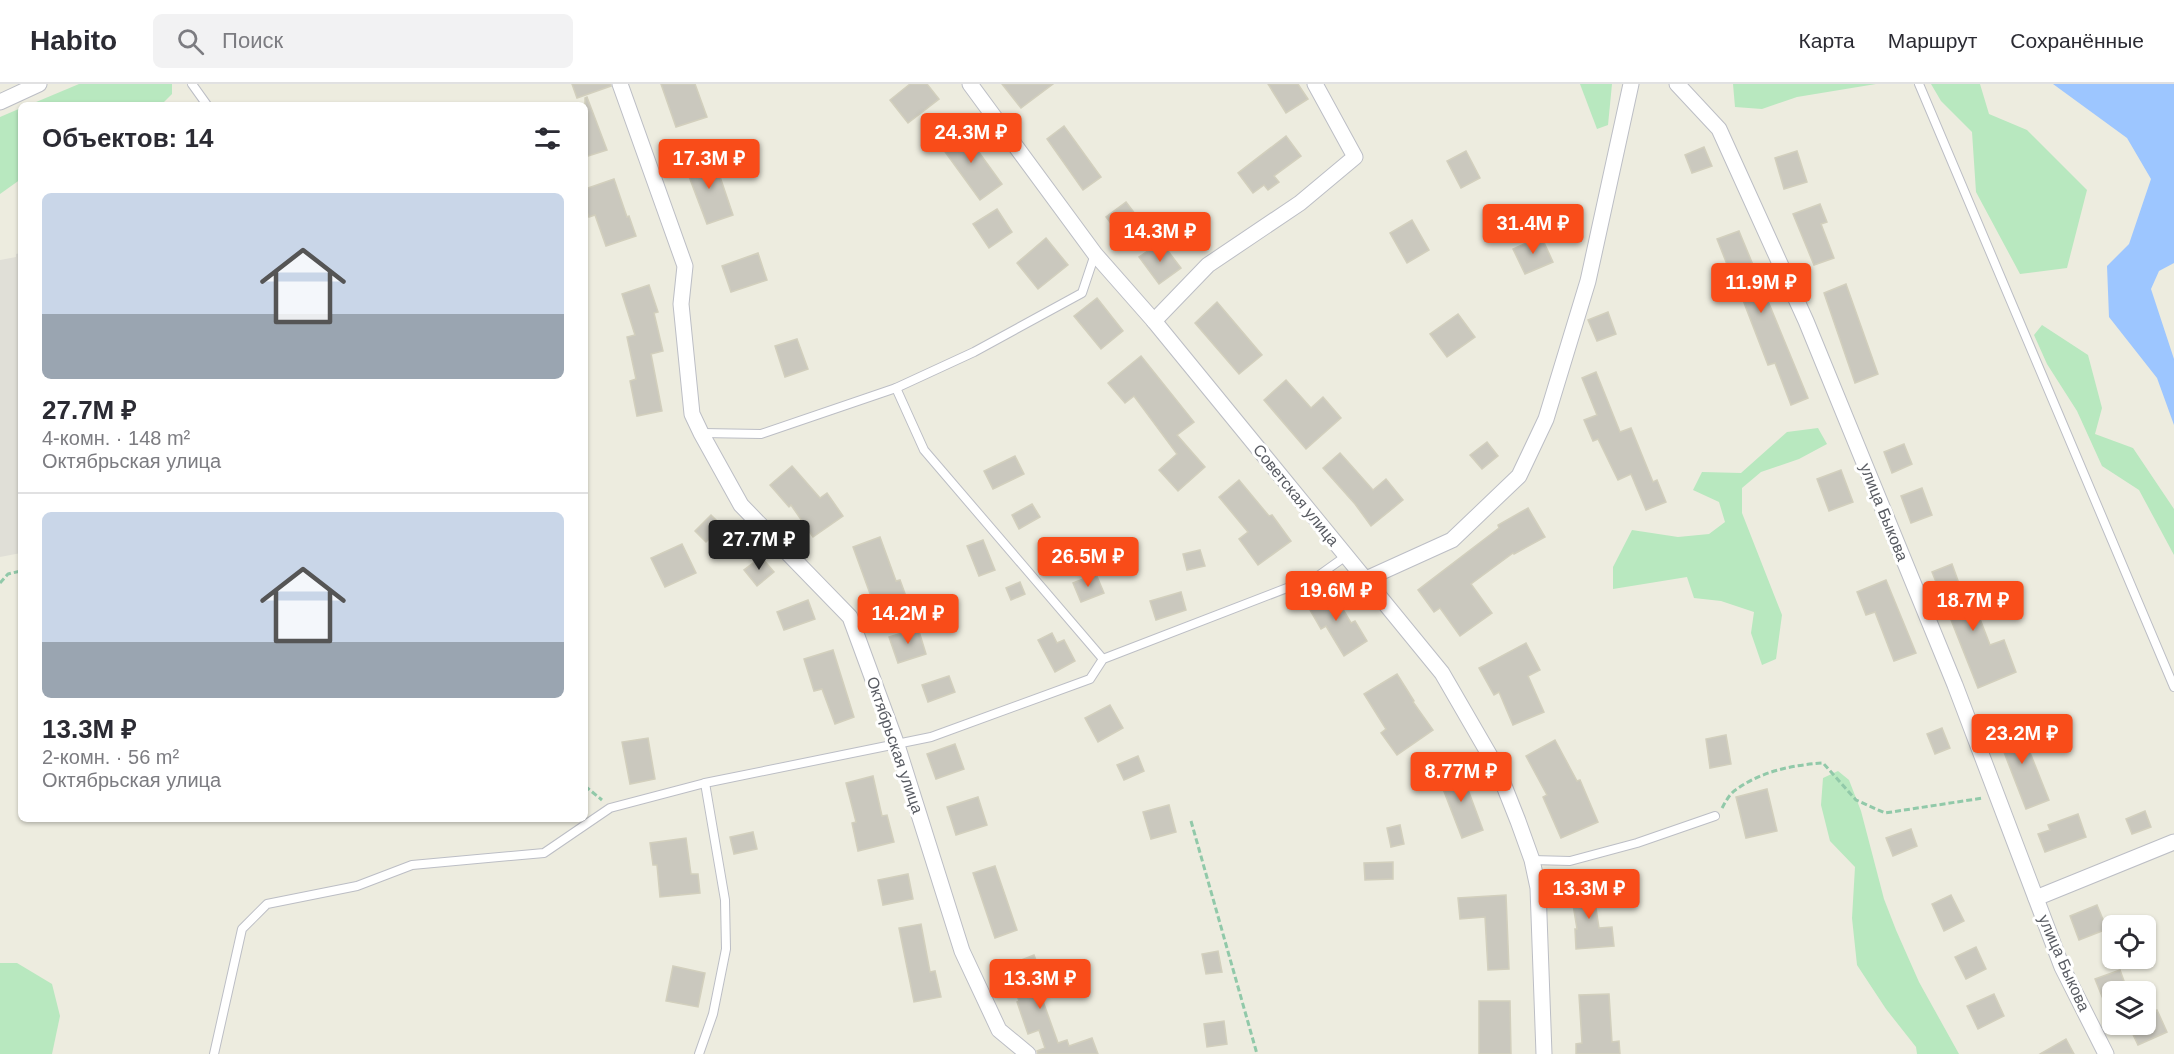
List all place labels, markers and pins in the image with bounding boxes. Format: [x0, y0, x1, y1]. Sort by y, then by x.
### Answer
pin: 24.3M ₽ [916, 113, 1026, 164]
pin: 17.3M ₽ [654, 139, 764, 190]
pin: 31.4M ₽ [1478, 204, 1588, 255]
pin: 14.3M ₽ [1105, 212, 1215, 263]
pin: 11.9M ₽ [1706, 263, 1816, 314]
pin: 27.7M ₽ [704, 520, 814, 571]
pin: 26.5M ₽ [1033, 537, 1143, 588]
pin: 19.6M ₽ [1281, 571, 1391, 622]
pin: 18.7M ₽ [1918, 581, 2028, 632]
pin: 14.2M ₽ [853, 594, 963, 645]
pin: 23.2M ₽ [1967, 714, 2077, 765]
pin: 8.77M ₽ [1406, 752, 1516, 803]
pin: 13.3M ₽ [1534, 869, 1644, 920]
pin: 13.3M ₽ [985, 959, 1095, 1010]

